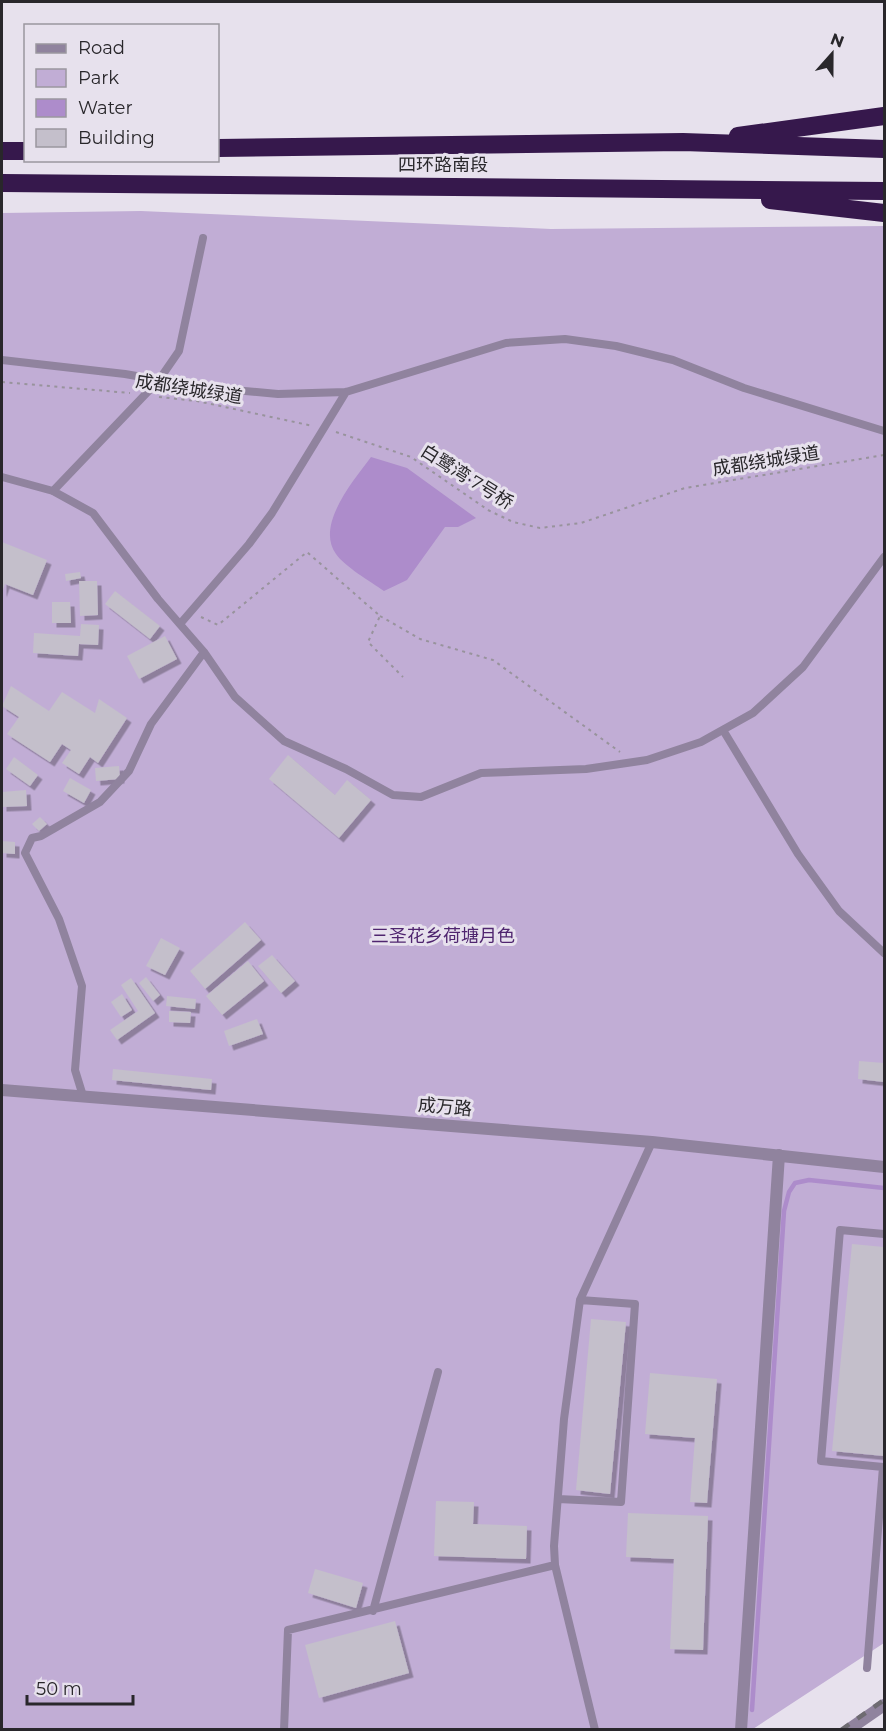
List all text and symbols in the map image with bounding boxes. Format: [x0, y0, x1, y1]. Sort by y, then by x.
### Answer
legend [24, 24, 219, 162]
north arrow [802, 24, 862, 84]
text: N [828, 29, 847, 52]
text: Road [78, 37, 125, 59]
text: Park [78, 67, 119, 89]
text: Water [78, 97, 133, 119]
text: Building [78, 127, 155, 149]
street label: 四环路南段 [398, 154, 488, 176]
street label: 成都绕城绿道 [134, 370, 244, 408]
street label: 白鹭湾·7号桥 [417, 440, 517, 514]
street label: 成都绕城绿道 [711, 442, 821, 480]
park label: 三圣花乡荷塘月色 [371, 925, 515, 947]
street label: 成万路 [417, 1094, 473, 1120]
scale bar [27, 1668, 134, 1706]
text: 50 m [36, 1678, 82, 1700]

